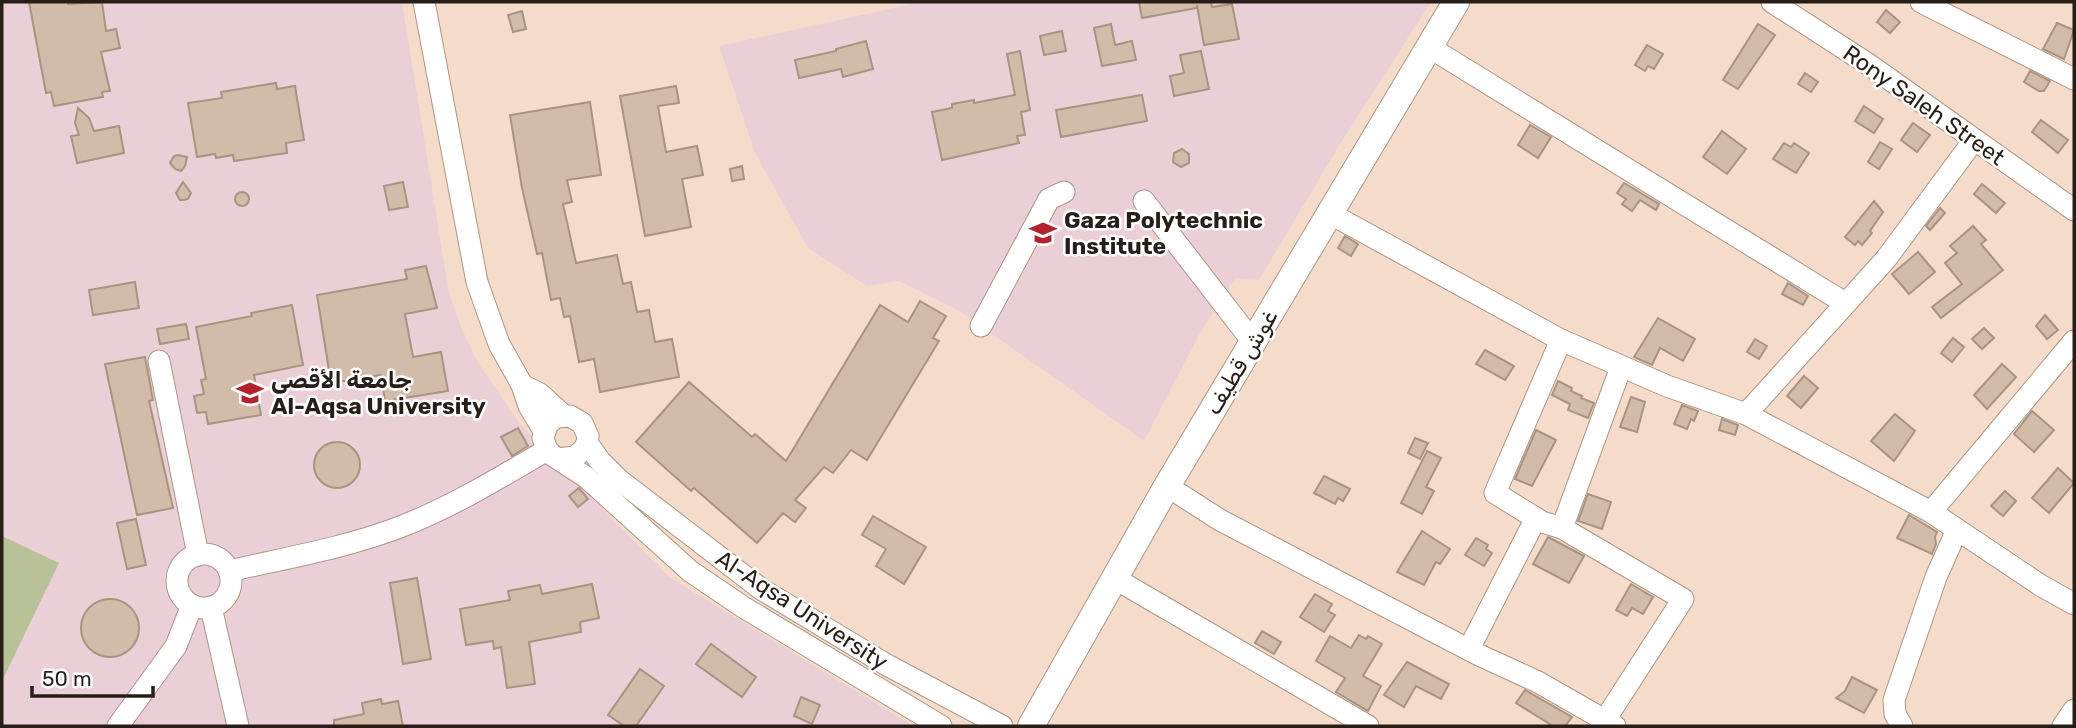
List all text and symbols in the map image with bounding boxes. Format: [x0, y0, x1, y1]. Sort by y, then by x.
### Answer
street label: Rony Saleh Street [1838, 39, 2010, 171]
place label: Gaza Polytechnic Institute [1064, 206, 1263, 260]
school or university icon: Gaza Polytechnic Institute [1028, 218, 1058, 248]
street label: غوش قطيف [1199, 304, 1283, 420]
place label: جامعة الأقصى Al-Aqsa University [271, 366, 486, 420]
school or university icon: جامعة الأقصى Al-Aqsa University [235, 378, 265, 408]
street label: Al-Aqsa University [711, 544, 893, 676]
scale bar [32, 654, 152, 698]
text: 50 m [42, 666, 92, 691]

